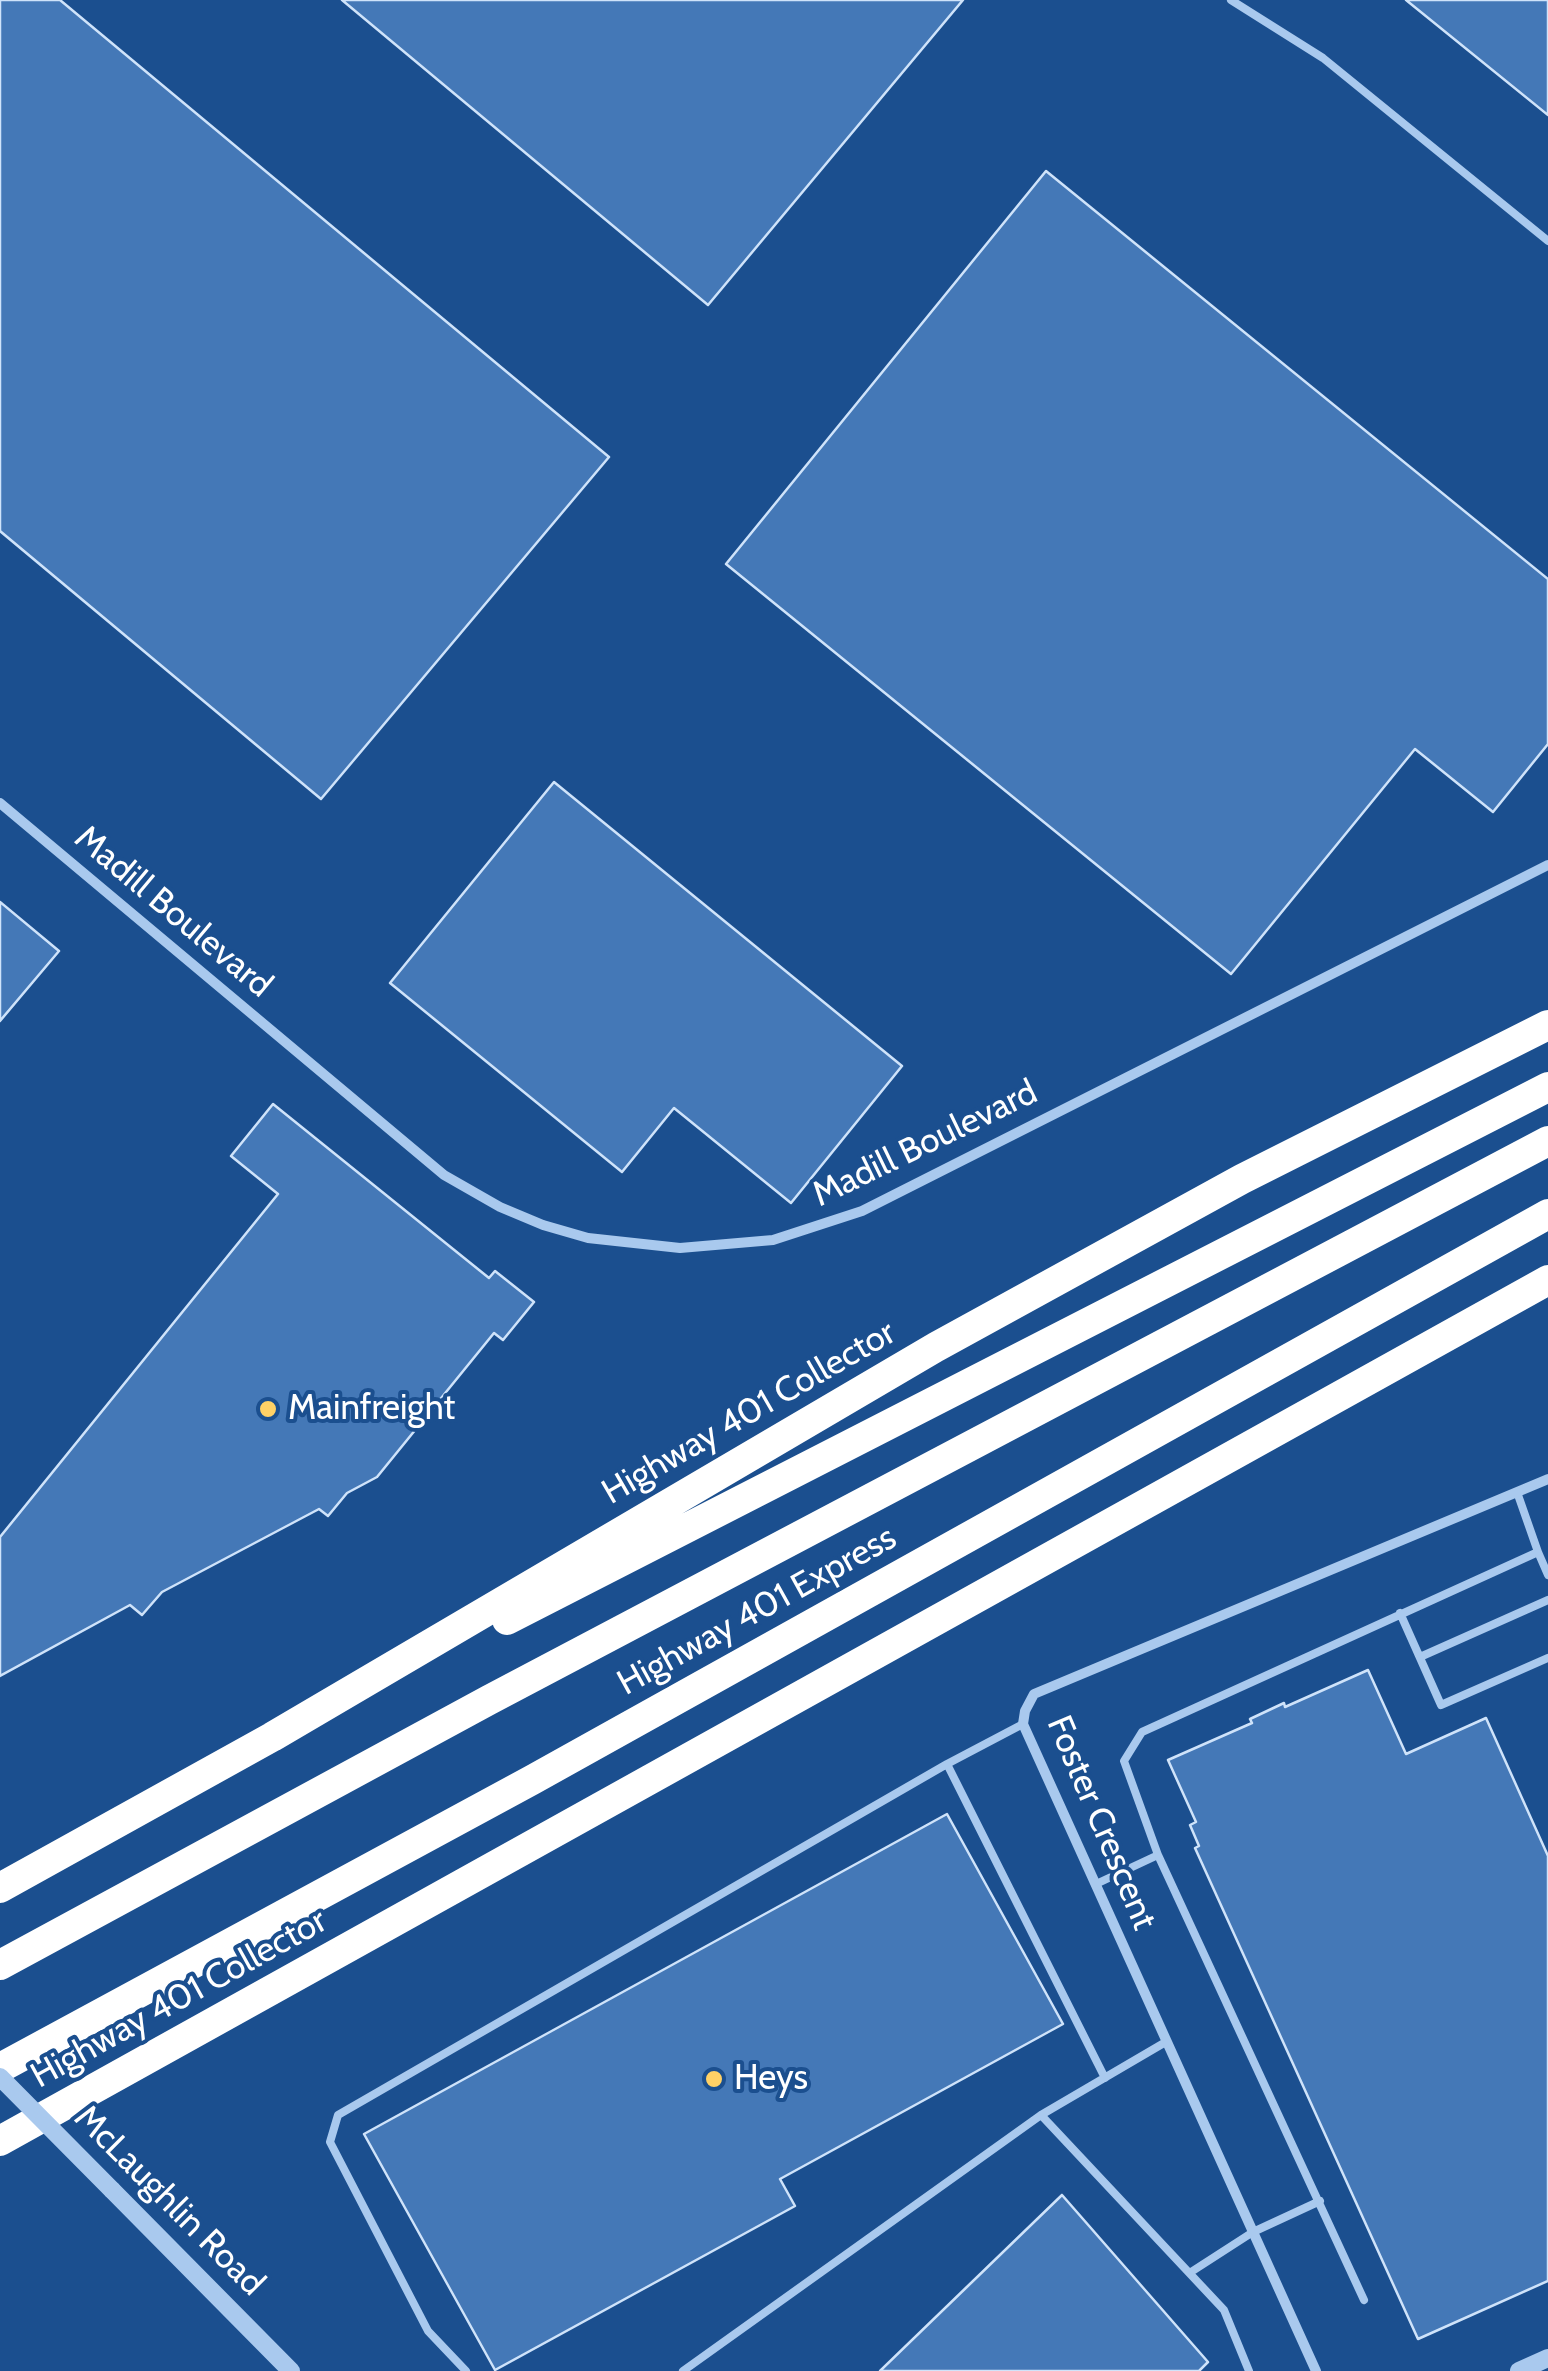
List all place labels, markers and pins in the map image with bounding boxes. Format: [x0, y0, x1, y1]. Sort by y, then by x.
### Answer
place label: Mainfreight [288, 1388, 455, 1430]
marker: Mainfreight [257, 1398, 279, 1420]
place label: Heys [734, 2058, 808, 2100]
marker: Heys [703, 2068, 725, 2090]

